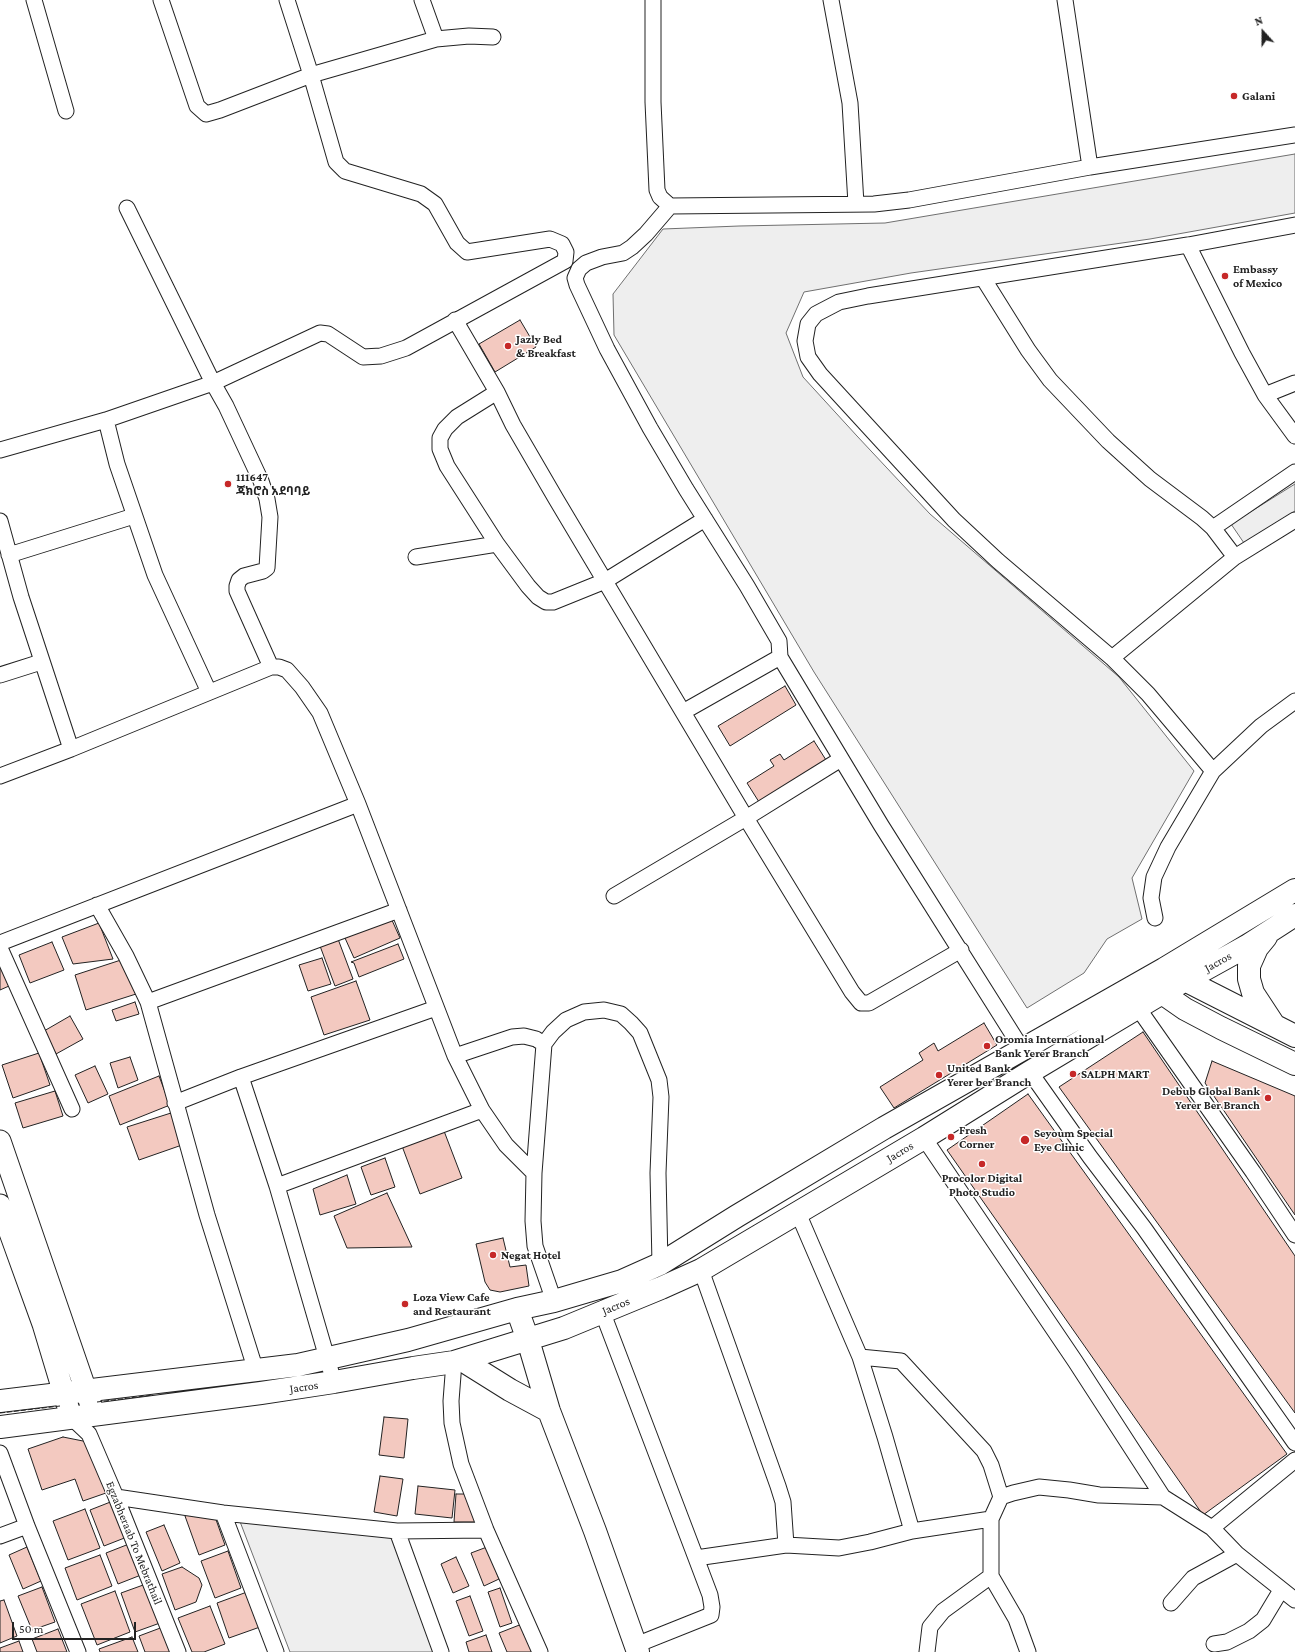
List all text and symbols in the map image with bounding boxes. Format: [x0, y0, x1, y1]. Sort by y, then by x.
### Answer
north arrow [1243, 12, 1283, 52]
text: N [1253, 14, 1264, 28]
place label: Galani [1242, 89, 1275, 103]
marker: Galani [1229, 91, 1239, 101]
place label: Embassy of Mexico [1233, 262, 1282, 290]
marker: Embassy of Mexico [1220, 271, 1230, 281]
place label: Jazly Bed & Breakfast [516, 332, 576, 360]
marker: Jazly Bed & Breakfast [503, 341, 513, 351]
place label: 111647 ጃክሮስ አደባባይ [236, 470, 311, 498]
marker: 111647 ጃክሮስ አደባባይ [223, 479, 233, 489]
street label: Jacros [1202, 949, 1234, 975]
place label: Oromia International Bank Yerer Branch [995, 1032, 1104, 1060]
marker: Oromia International Bank Yerer Branch [982, 1041, 992, 1051]
place label: United Bank Yerer ber Branch [947, 1061, 1031, 1089]
place label: SALPH MART [1081, 1067, 1149, 1081]
marker: SALPH MART [1068, 1069, 1078, 1079]
marker: United Bank Yerer ber Branch [934, 1070, 944, 1080]
place label: Debub Global Bank Yerer Ber Branch [1162, 1084, 1260, 1112]
marker: Debub Global Bank Yerer Ber Branch [1263, 1093, 1273, 1103]
place label: Fresh Corner [959, 1123, 995, 1151]
place label: Seyoum Special Eye Clinic [1034, 1126, 1113, 1154]
marker: Fresh Corner [946, 1132, 956, 1142]
marker: Seyoum Special Eye Clinic [1019, 1134, 1031, 1146]
street label: Jacros [884, 1138, 916, 1166]
marker: Procolor Digital Photo Studio [977, 1159, 987, 1169]
place label: Procolor Digital Photo Studio [942, 1171, 1022, 1199]
place label: Negat Hotel [501, 1248, 561, 1262]
marker: Negat Hotel [488, 1250, 498, 1260]
place label: Loza View Cafe and Restaurant [413, 1290, 491, 1318]
street label: Jacros [600, 1294, 632, 1318]
marker: Loza View Cafe and Restaurant [400, 1299, 410, 1309]
street label: Jacros [289, 1378, 319, 1396]
street label: Egzabheraab To Mebrathail [103, 1479, 165, 1607]
scale bar [14, 1614, 138, 1640]
text: 50 m [19, 1622, 43, 1636]

